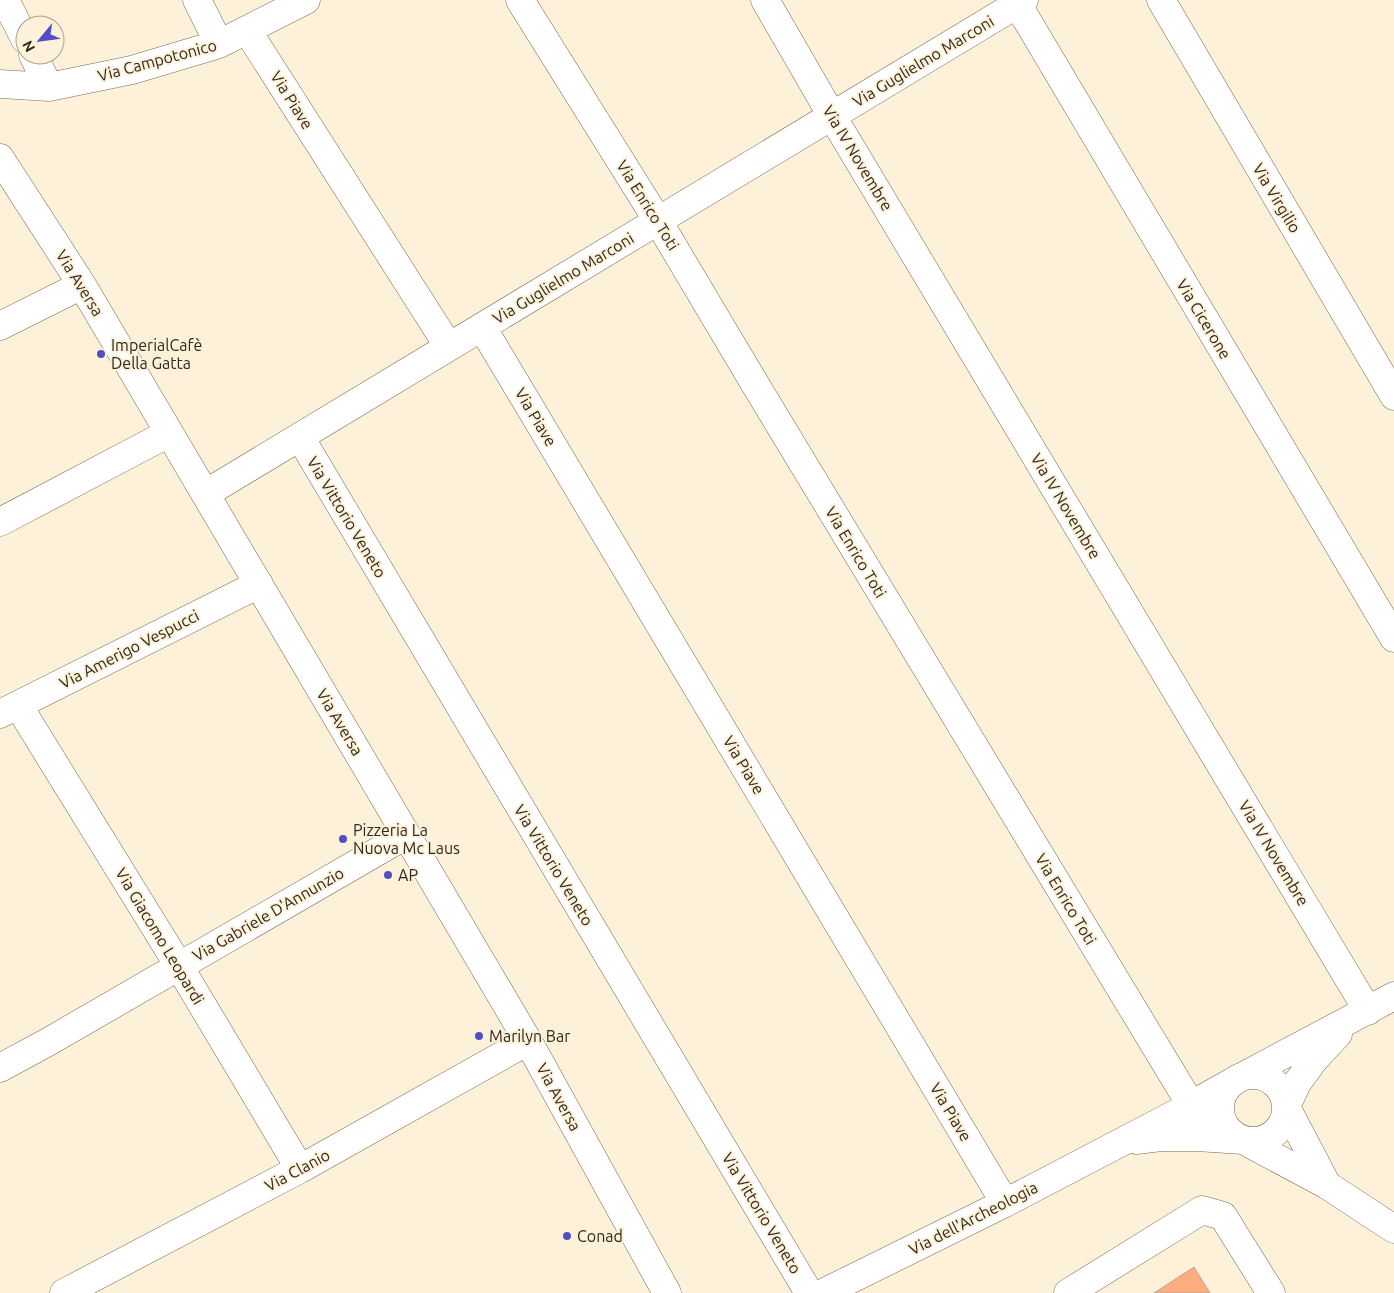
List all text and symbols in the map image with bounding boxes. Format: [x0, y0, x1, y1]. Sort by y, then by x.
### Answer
street label: Via Guglielmo Marconi [849, 12, 997, 110]
north arrow [15, 15, 65, 65]
street label: Via Campotonico [96, 35, 218, 85]
text: N [19, 38, 38, 55]
street label: Via Piave [267, 68, 317, 132]
street label: Via IV Novembre [819, 102, 897, 214]
street label: Via Enrico Toti [613, 157, 683, 253]
street label: Via Virgilio [1249, 160, 1305, 236]
street label: Via Guglielmo Marconi [489, 229, 637, 327]
street label: Via Aversa [53, 247, 107, 319]
street label: Via Cicerone [1173, 276, 1235, 362]
place label: ImperialCafè Della Gatta [111, 336, 202, 372]
marker: ImperialCafè Della Gatta [95, 348, 107, 360]
street label: Via Piave [512, 385, 560, 449]
street label: Via IV Novembre [1027, 450, 1105, 562]
street label: Via Vittorio Veneto [304, 453, 390, 581]
street label: Via Enrico Toti [822, 503, 890, 601]
street label: Via Amerigo Vespucci [56, 606, 202, 692]
street label: Via Aversa [313, 685, 367, 759]
street label: Via Piave [720, 733, 768, 797]
street label: Via IV Novembre [1235, 797, 1313, 909]
street label: Via Vittorio Veneto [511, 801, 597, 929]
place label: Pizzeria La Nuova Mc Laus [353, 821, 460, 857]
marker: Pizzeria La Nuova Mc Laus [337, 833, 349, 845]
street label: Via Enrico Toti [1032, 850, 1100, 948]
street label: Via Gabriele D'Annunzio [189, 863, 347, 965]
street label: Via Giacomo Leopardi [112, 865, 208, 1007]
place label: AP [398, 866, 418, 884]
marker: AP [382, 869, 394, 881]
place label: Marilyn Bar [489, 1027, 570, 1045]
marker: Marilyn Bar [473, 1030, 485, 1042]
street label: Via Aversa [533, 1060, 585, 1134]
street label: Via Piave [927, 1080, 975, 1144]
street label: Via Clanio [261, 1145, 333, 1195]
street label: Via Vittorio Veneto [719, 1149, 805, 1277]
street label: Via dell'Archeologia [906, 1178, 1040, 1258]
place label: Conad [577, 1227, 623, 1245]
marker: Conad [561, 1230, 573, 1242]

